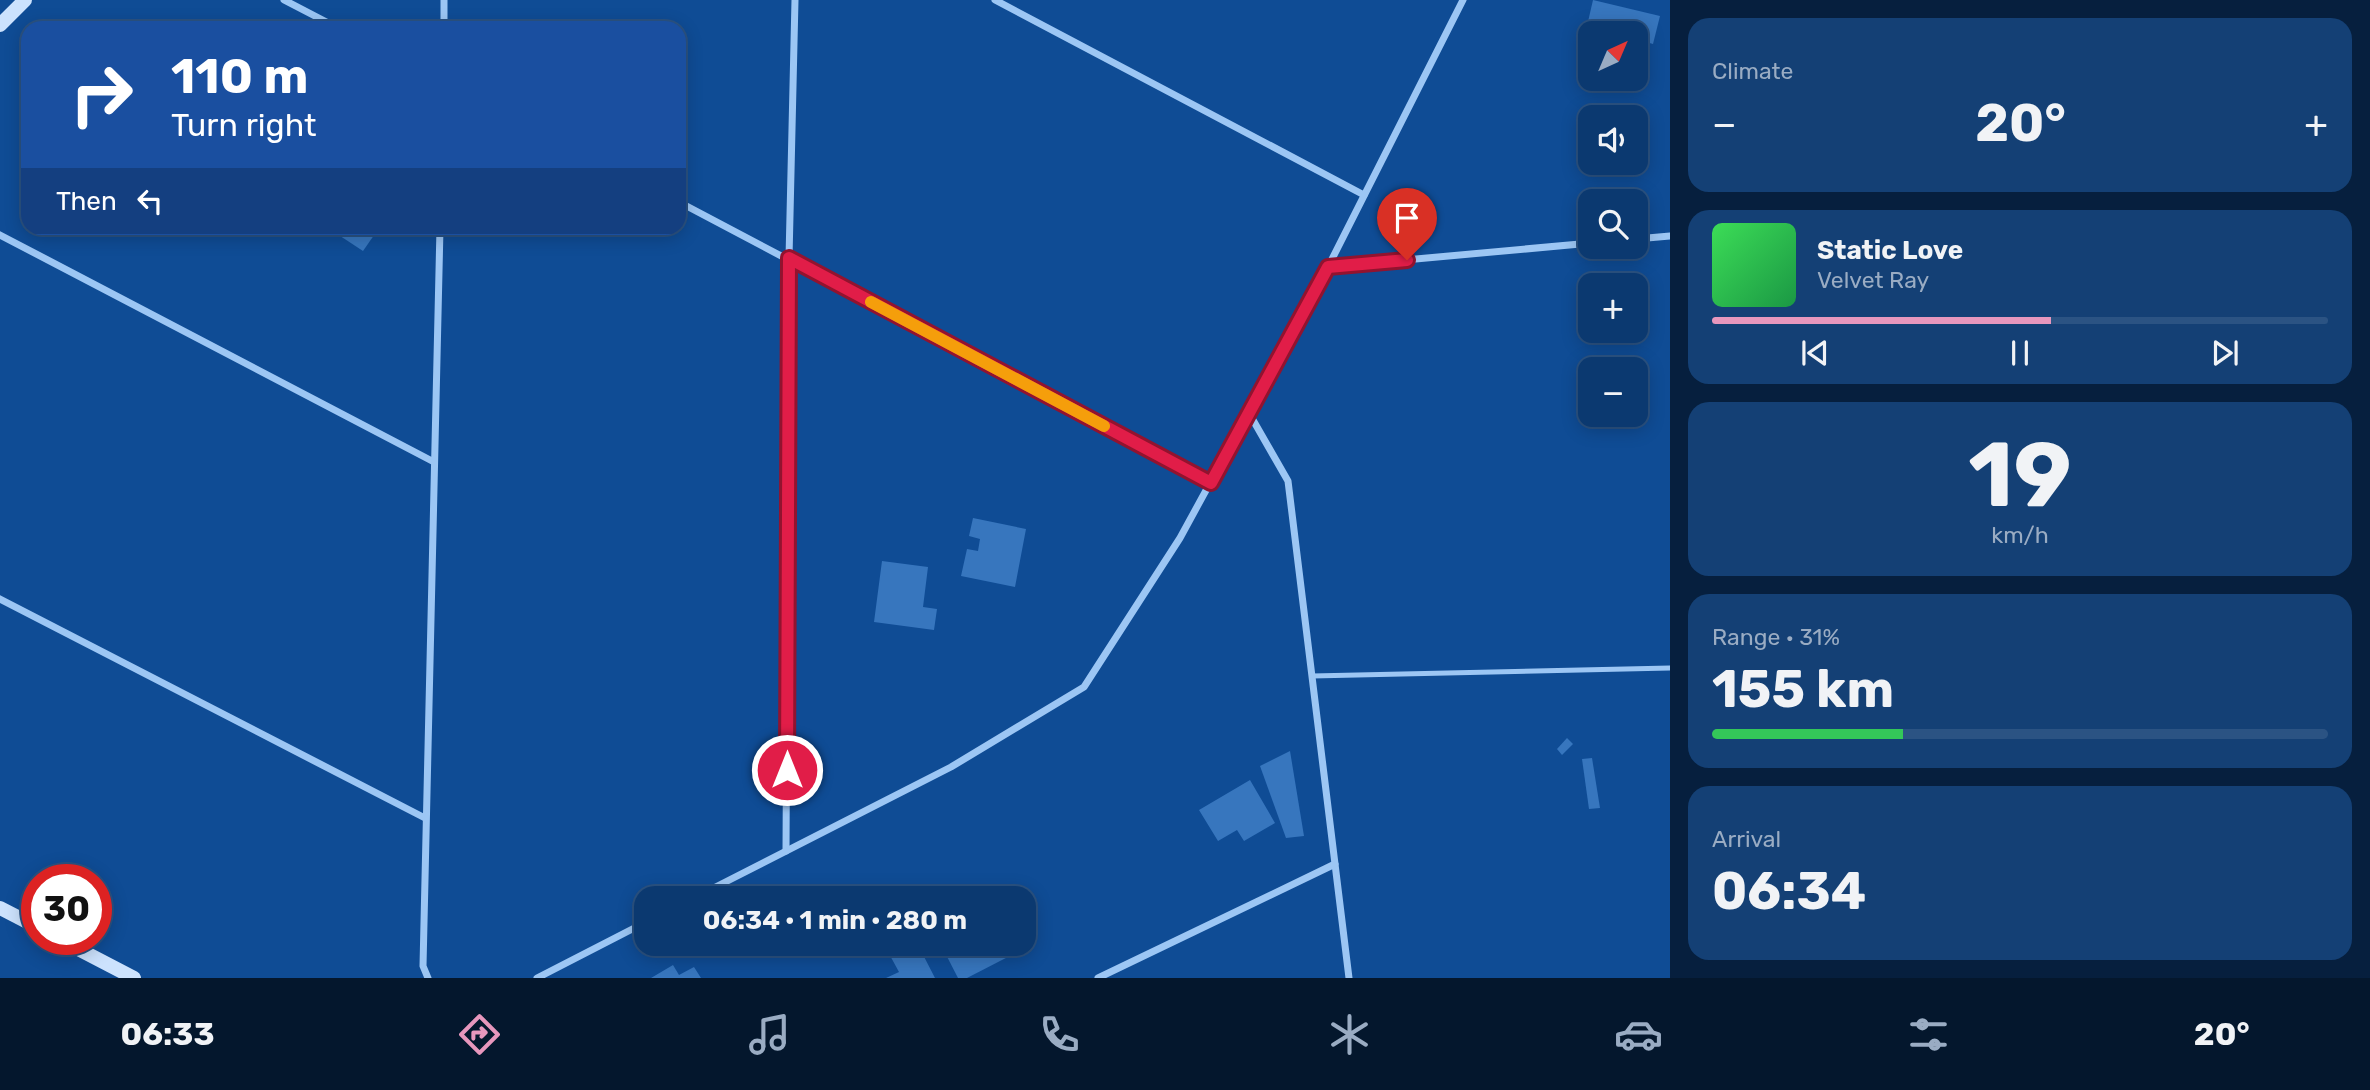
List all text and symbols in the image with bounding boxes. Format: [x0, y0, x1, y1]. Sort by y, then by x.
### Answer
north arrow [1578, 21, 1648, 91]
map controls [1578, 21, 1648, 427]
text: 110 m [171, 47, 308, 105]
icon: right [56, 49, 147, 140]
text: Climate [1712, 57, 1793, 85]
text: 20° [1975, 92, 2066, 154]
text: − [1712, 101, 1737, 147]
text: + [2304, 101, 2328, 147]
button: sound [1578, 105, 1648, 175]
text: Turn right [171, 106, 316, 144]
icon: left [131, 182, 169, 220]
text: Then [56, 186, 117, 217]
pin [1377, 188, 1437, 260]
button: search [1578, 189, 1648, 259]
icon: arrive [1388, 199, 1426, 237]
text: Static Love [1817, 235, 1963, 266]
text: Velvet Ray [1817, 266, 1929, 294]
button: + [1578, 273, 1648, 343]
icon: previous [1796, 334, 1834, 372]
icon: pause [2001, 334, 2039, 372]
icon: next [2206, 334, 2244, 372]
button: − [1578, 357, 1648, 427]
text: 19 [1968, 421, 2072, 529]
text: km/h [1991, 521, 2049, 549]
text: Range · 31% [1712, 623, 1840, 651]
text: 155 km [1712, 658, 1894, 720]
position arrow [750, 733, 824, 807]
text: Arrival [1712, 825, 1781, 853]
text: 06:34 [1712, 860, 1866, 922]
speed limit sign: 30 [21, 864, 112, 955]
text: 06:34 · 1 min · 280 m [703, 905, 967, 936]
icon: directions [455, 1010, 504, 1059]
icon: music [745, 1010, 794, 1059]
icon: phone [1035, 1010, 1084, 1059]
icon: climate [1325, 1010, 1374, 1059]
icon: car [1614, 1010, 1663, 1059]
icon: filters [1904, 1010, 1953, 1059]
text: 06:33 [120, 1015, 215, 1053]
text: 20° [2194, 1015, 2250, 1053]

